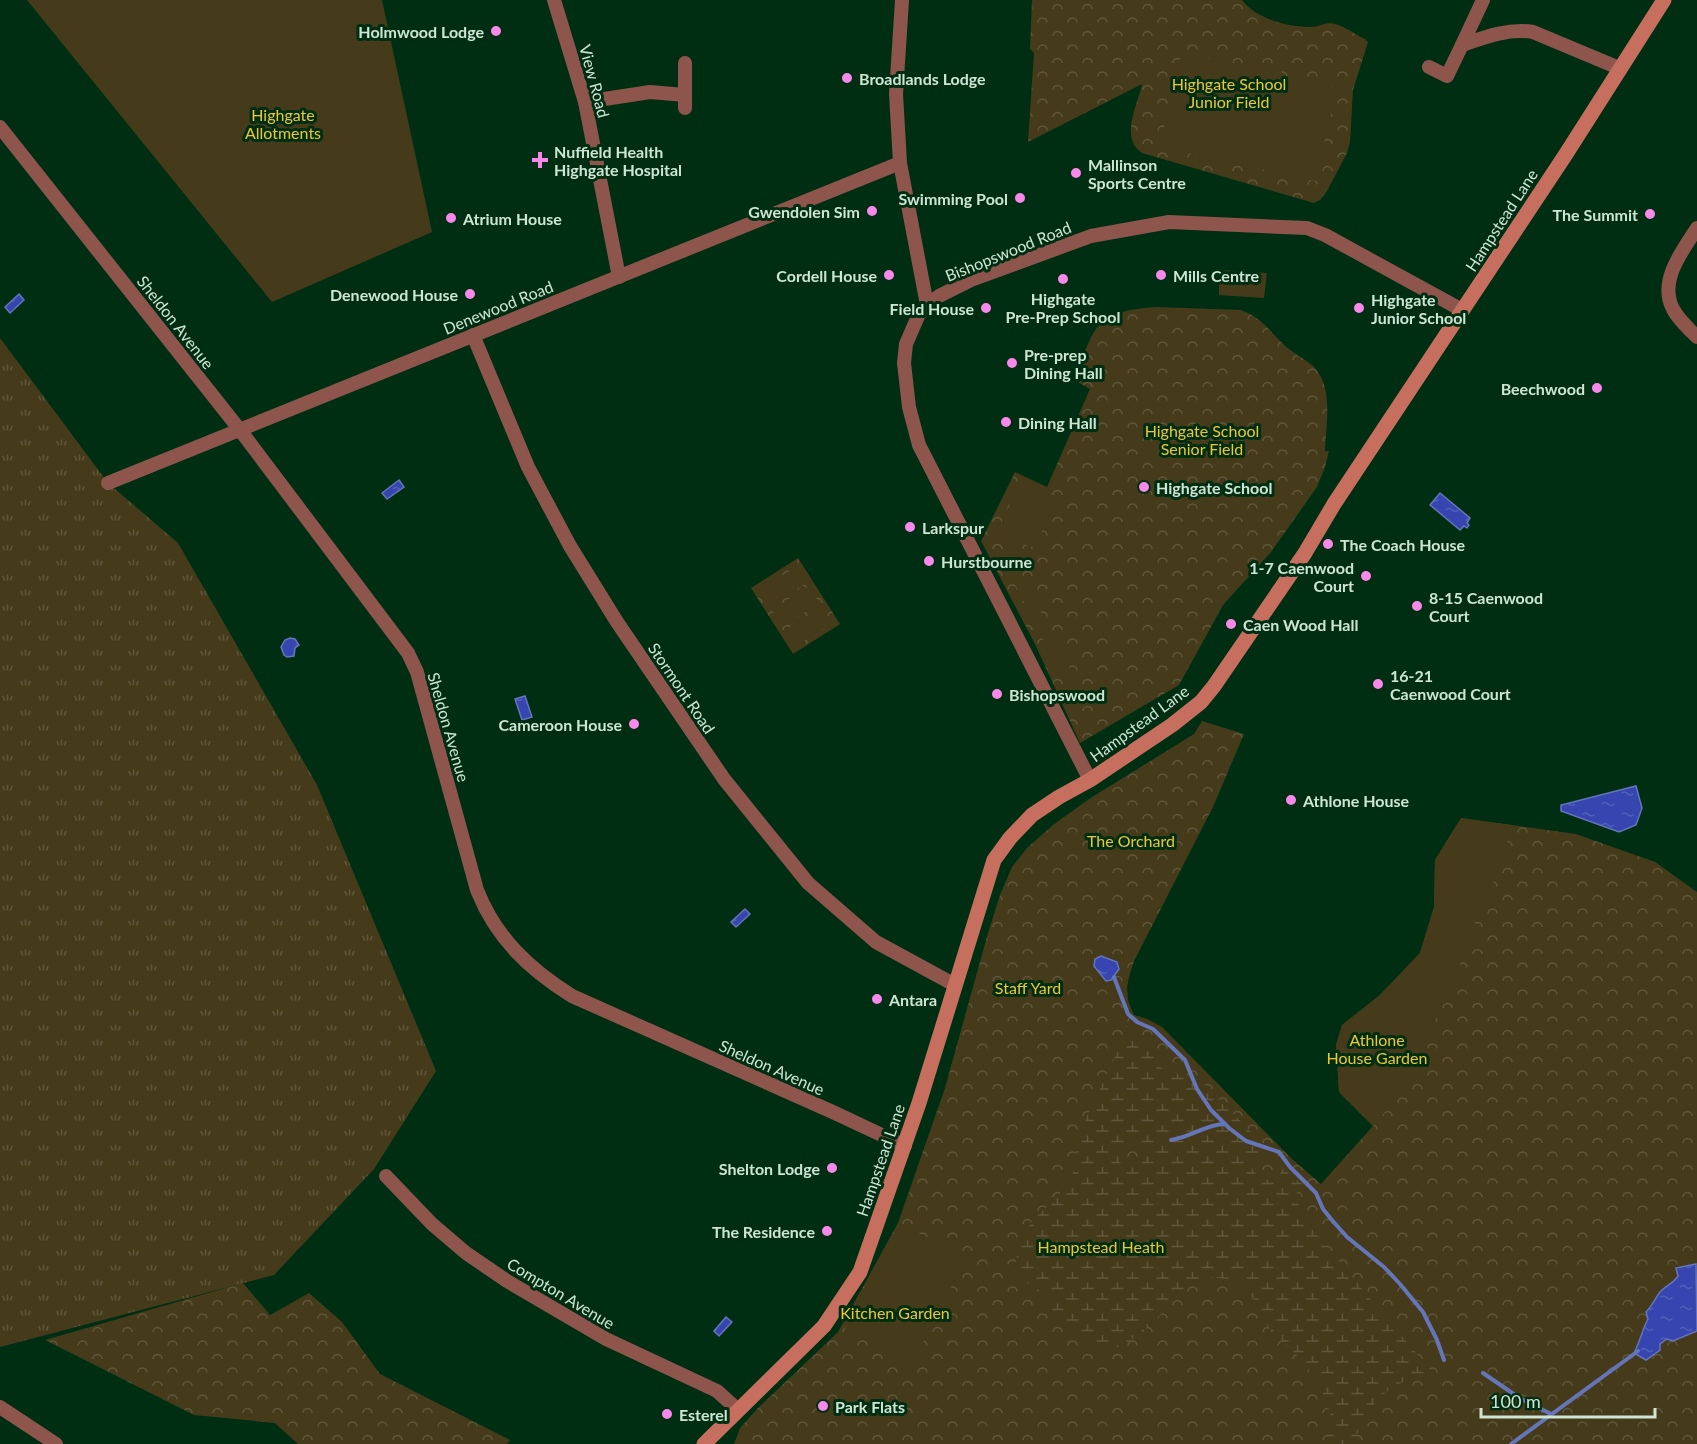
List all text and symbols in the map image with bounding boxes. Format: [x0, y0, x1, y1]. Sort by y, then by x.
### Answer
place label: Holmwood Lodge [358, 22, 484, 41]
marker: Holmwood Lodge [489, 24, 503, 38]
street label: View Road [576, 42, 614, 120]
place label: Broadlands Lodge [859, 69, 986, 88]
marker: Broadlands Lodge [840, 71, 854, 85]
park label: Highgate School Junior Field [1172, 74, 1286, 111]
park label: Highgate Allotments [245, 105, 321, 142]
place label: Nuffield Health Highgate Hospital [554, 142, 682, 179]
marker: Nuffield Health Highgate Hospital [531, 151, 549, 169]
place label: Mallinson Sports Centre [1088, 155, 1186, 192]
street label: Hampstead Lane [1461, 165, 1541, 275]
marker: Mallinson Sports Centre [1069, 166, 1083, 180]
place label: Swimming Pool [898, 189, 1008, 208]
marker: Swimming Pool [1013, 191, 1027, 205]
place label: Gwendolen Sim [748, 202, 860, 221]
marker: Gwendolen Sim [865, 204, 879, 218]
place label: The Summit [1553, 205, 1638, 224]
marker: The Summit [1643, 207, 1657, 221]
place label: Atrium House [462, 209, 562, 228]
marker: Atrium House [444, 211, 458, 225]
street label: Bishopswood Road [942, 217, 1074, 285]
place label: Cordell House [776, 266, 877, 285]
place label: Mills Centre [1173, 266, 1260, 285]
marker: Cordell House [882, 268, 896, 282]
marker: Mills Centre [1154, 268, 1168, 282]
street label: Sheldon Avenue [134, 272, 218, 372]
marker: Highgate Pre-Prep School [1056, 272, 1070, 286]
street label: Denewood Road [440, 276, 556, 338]
place label: Denewood House [330, 285, 458, 304]
marker: Denewood House [463, 287, 477, 301]
place label: Highgate Pre-Prep School [1006, 289, 1120, 326]
place label: Highgate Junior School [1371, 290, 1466, 327]
place label: Field House [890, 299, 974, 318]
marker: Field House [979, 301, 993, 315]
marker: Highgate Junior School [1352, 301, 1366, 315]
place label: Pre-prep Dining Hall [1024, 345, 1103, 382]
marker: Pre-prep Dining Hall [1005, 356, 1019, 370]
place label: Beechwood [1501, 379, 1585, 398]
marker: Beechwood [1590, 381, 1604, 395]
place label: Dining Hall [1018, 413, 1097, 432]
marker: Dining Hall [999, 415, 1013, 429]
park label: Highgate School Senior Field [1145, 421, 1259, 458]
place label: Highgate School [1156, 478, 1272, 497]
marker: Highgate School [1137, 480, 1151, 494]
place label: Larkspur [922, 518, 984, 537]
marker: Larkspur [903, 520, 917, 534]
place label: The Coach House [1340, 535, 1466, 554]
marker: The Coach House [1321, 537, 1335, 551]
place label: Hurstbourne [941, 552, 1032, 571]
marker: Hurstbourne [922, 554, 936, 568]
place label: 1-7 Caenwood Court [1249, 558, 1354, 595]
marker: 1-7 Caenwood Court [1359, 569, 1373, 583]
place label: 8-15 Caenwood Court [1429, 588, 1543, 625]
marker: 8-15 Caenwood Court [1410, 599, 1424, 613]
place label: Caen Wood Hall [1243, 615, 1358, 634]
marker: Caen Wood Hall [1224, 617, 1238, 631]
street label: Stormont Road [645, 639, 719, 737]
place label: 16-21 Caenwood Court [1390, 666, 1511, 703]
street label: Sheldon Avenue [424, 670, 474, 784]
marker: 16-21 Caenwood Court [1371, 677, 1385, 691]
street label: Hampstead Lane [1086, 681, 1192, 765]
place label: Bishopswood [1009, 685, 1105, 704]
marker: Bishopswood [990, 687, 1004, 701]
place label: Cameroon House [498, 715, 622, 734]
marker: Cameroon House [627, 717, 641, 731]
place label: Athlone House [1302, 791, 1410, 810]
marker: Athlone House [1284, 793, 1298, 807]
park label: The Orchard [1087, 831, 1175, 850]
park label: Staff Yard [995, 978, 1061, 997]
place label: Antara [888, 990, 937, 1009]
marker: Antara [870, 992, 884, 1006]
park label: Athlone House Garden [1327, 1030, 1427, 1067]
street label: Sheldon Avenue [716, 1035, 828, 1099]
street label: Hampstead Lane [852, 1101, 908, 1219]
place label: Shelton Lodge [719, 1159, 820, 1178]
marker: Shelton Lodge [825, 1161, 839, 1175]
place label: The Residence [712, 1222, 815, 1241]
marker: The Residence [820, 1224, 834, 1238]
park label: Hampstead Heath [1037, 1237, 1165, 1256]
street label: Compton Avenue [504, 1253, 618, 1333]
park label: Kitchen Garden [840, 1303, 950, 1322]
scale bar [1481, 1381, 1655, 1419]
text: 100 m [1490, 1390, 1541, 1412]
place label: Park Flats [835, 1397, 905, 1416]
marker: Park Flats [816, 1399, 830, 1413]
place label: Esterel [679, 1405, 728, 1424]
marker: Esterel [660, 1407, 674, 1421]

